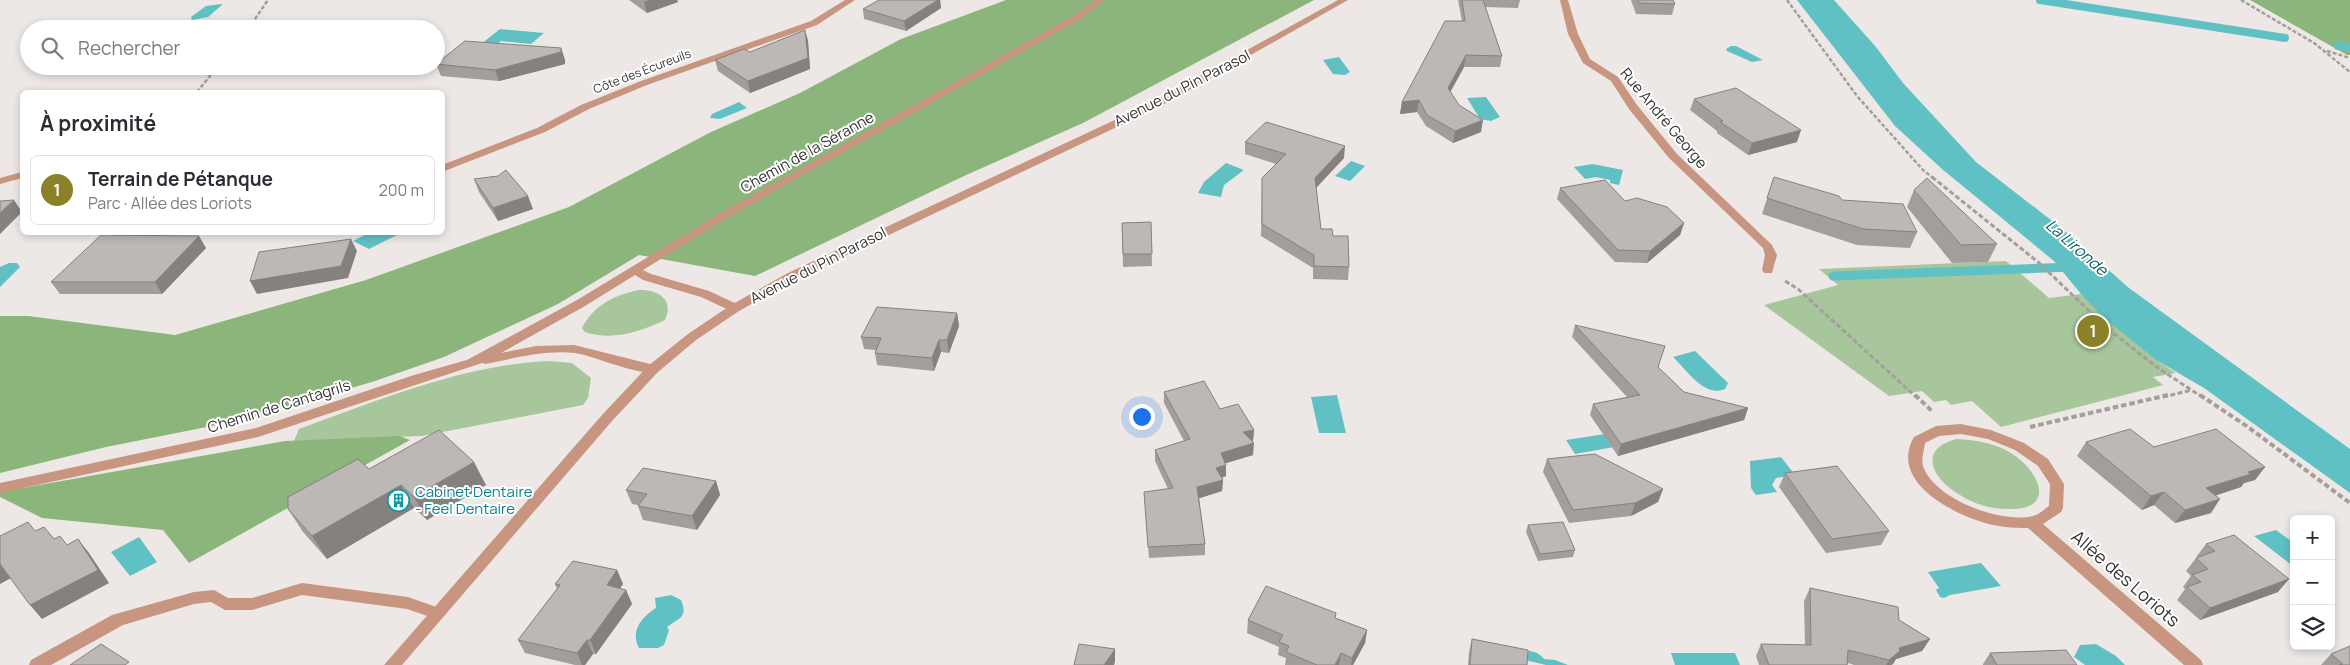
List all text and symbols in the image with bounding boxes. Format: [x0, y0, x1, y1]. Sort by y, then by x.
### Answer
search box [20, 20, 445, 75]
icon: search [38, 34, 66, 62]
text: Rechercher [78, 35, 180, 61]
street label: Côte des Écureuils [591, 45, 693, 97]
street label: Avenue du Pin Parasol [1110, 45, 1254, 131]
street label: Rue André George [1616, 63, 1713, 173]
street label: Chemin de la Séranne [736, 106, 878, 197]
text: À proximité [40, 109, 156, 137]
text: Terrain de Pétanque [88, 166, 273, 192]
text: 1 [53, 179, 61, 201]
text: 200 m [379, 179, 424, 201]
text: Parc · Allée des Loriots [88, 192, 252, 214]
water label: La Lironde [2041, 214, 2114, 281]
street label: Avenue du Pin Parasol [746, 222, 890, 308]
pin: 1 [2077, 312, 2109, 350]
street label: Chemin de Cantagrils [205, 374, 353, 438]
your location [1129, 404, 1155, 430]
place label: Cabinet Dentaire - Feel Dentaire [415, 481, 533, 519]
building icon: Cabinet Dentaire - Feel Dentaire [387, 488, 411, 512]
map controls [2290, 515, 2335, 650]
button: + [2290, 515, 2335, 560]
street label: Allée des Loriots [2067, 524, 2185, 632]
button: − [2290, 560, 2335, 605]
button: layers [2290, 605, 2335, 650]

